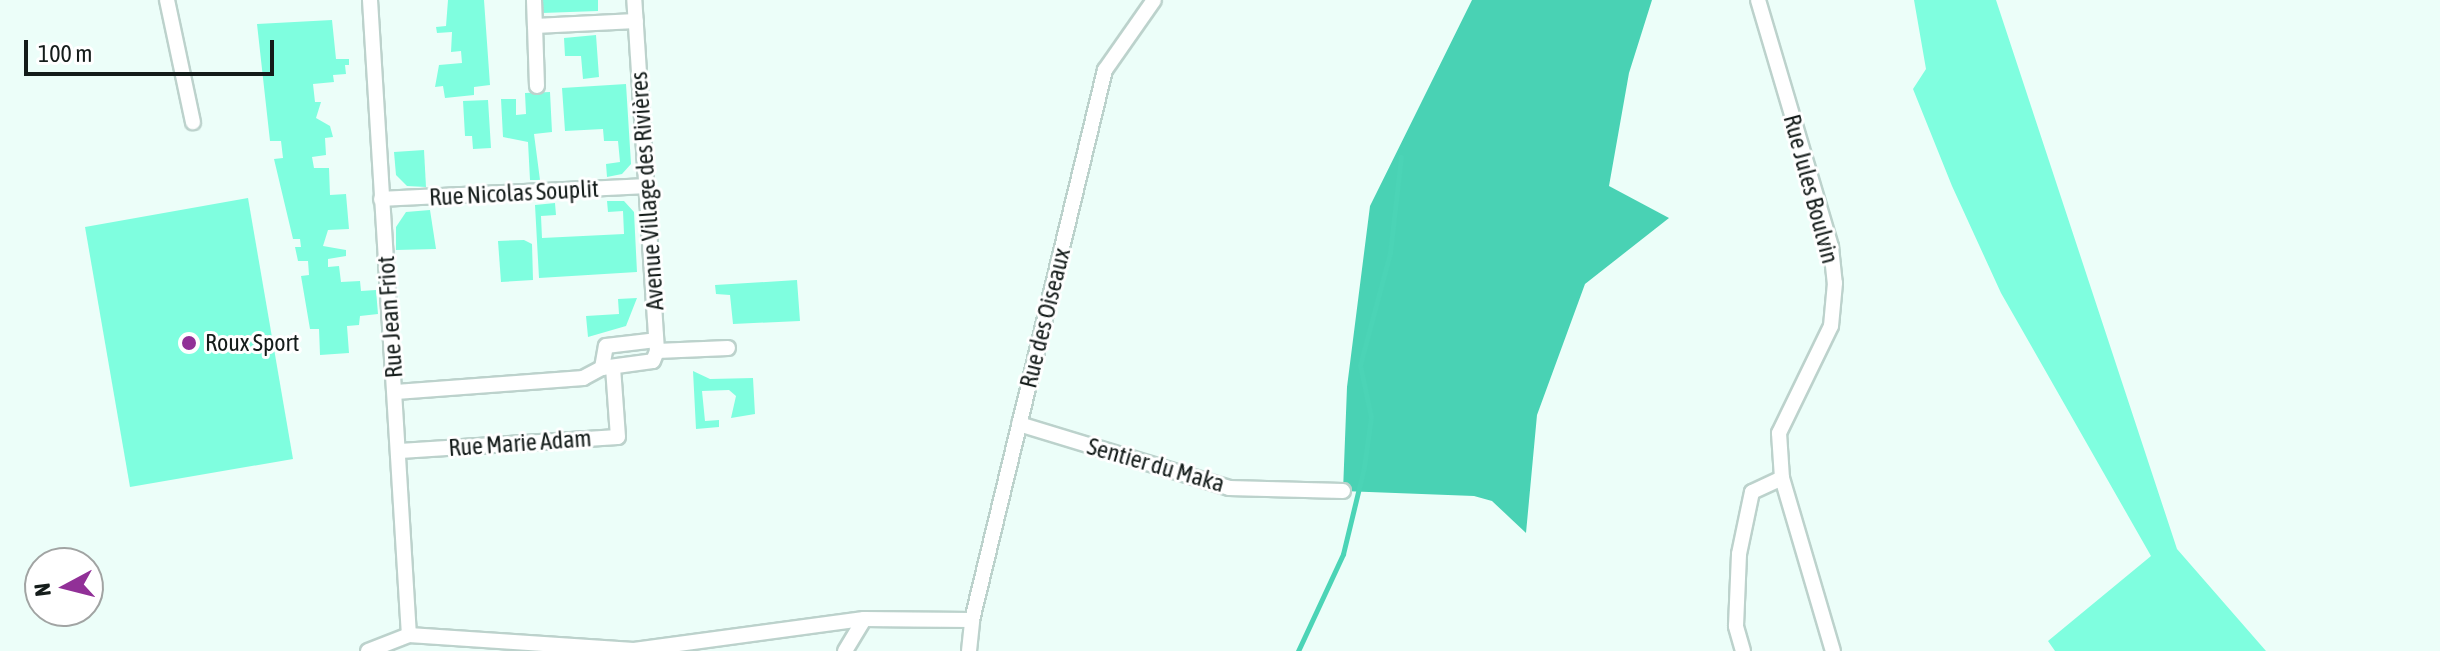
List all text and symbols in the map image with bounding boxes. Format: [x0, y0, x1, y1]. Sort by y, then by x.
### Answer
scale bar [28, 24, 278, 74]
text: 100 m [38, 40, 92, 67]
street label: Avenue Village des Rivières [624, 71, 670, 311]
street label: Rue Jules Boulvin [1777, 111, 1845, 267]
street label: Rue Nicolas Souplit [428, 174, 600, 212]
street label: Rue des Oiseaux [1014, 245, 1076, 391]
street label: Rue Jean Friot [371, 255, 409, 379]
place label: Roux Sport [205, 329, 299, 357]
marker: Roux Sport [180, 334, 198, 352]
street label: Rue Marie Adam [447, 424, 593, 462]
street label: Sentier du Maka [1084, 432, 1228, 498]
north arrow [24, 547, 104, 627]
text: N [28, 582, 56, 598]

